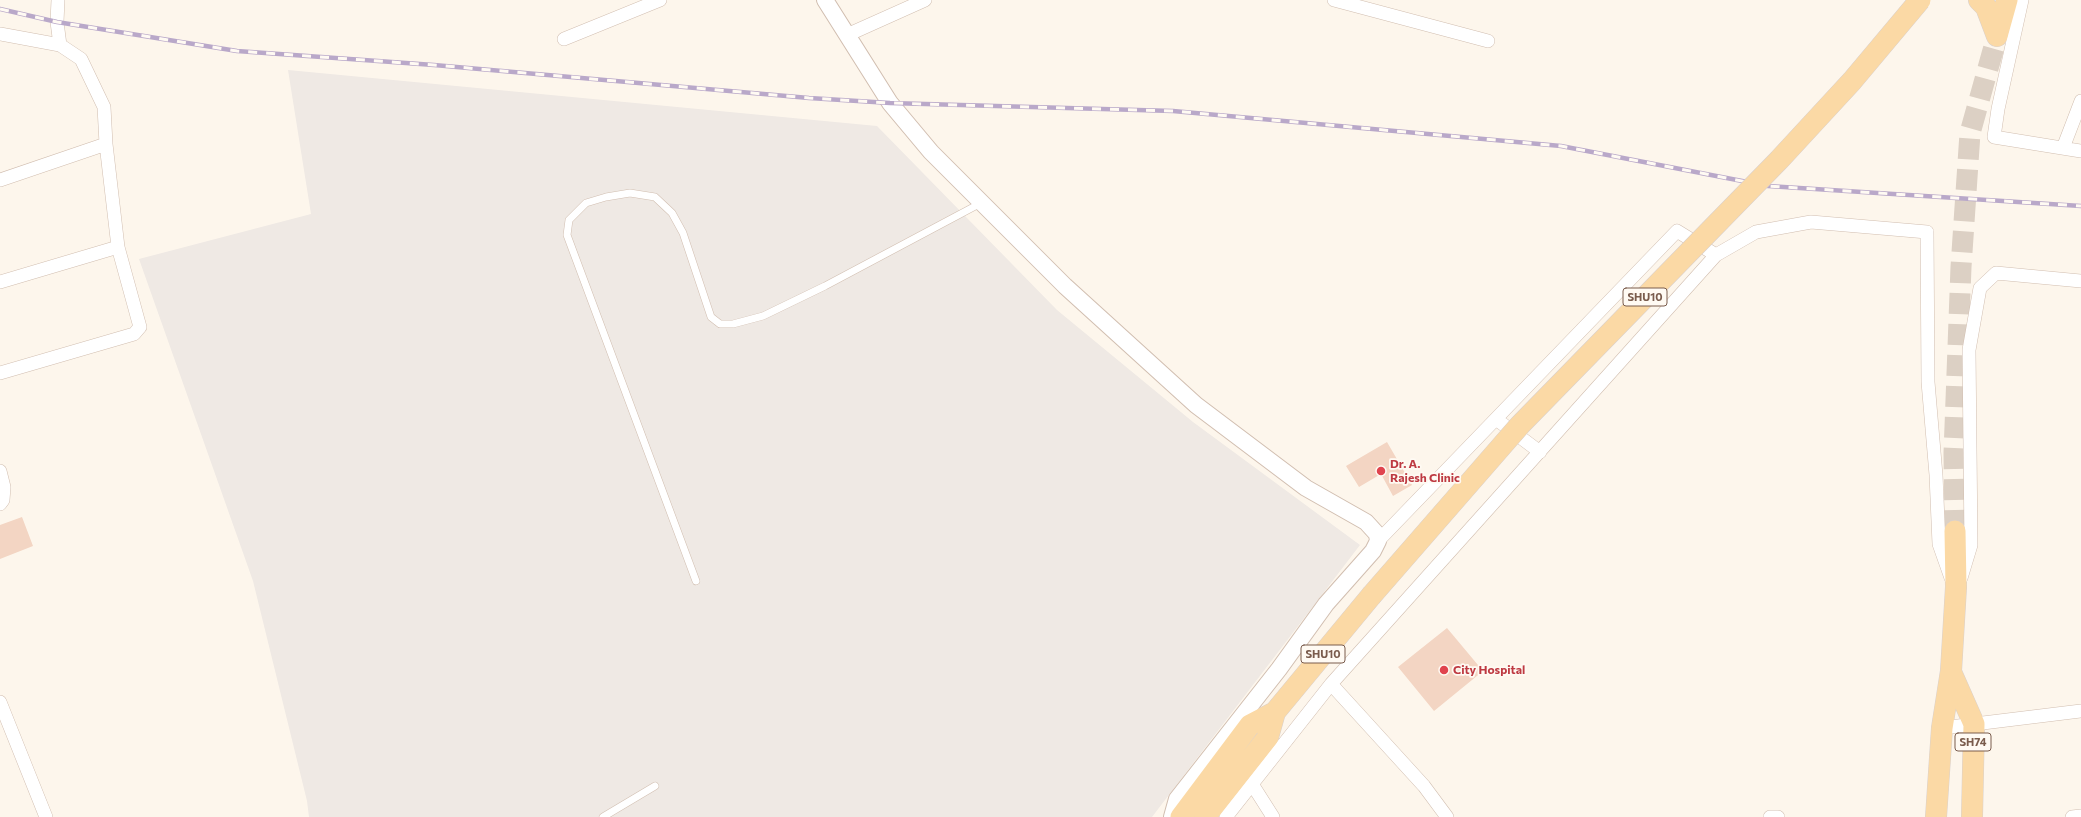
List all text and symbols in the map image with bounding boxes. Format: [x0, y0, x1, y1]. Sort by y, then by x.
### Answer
road number: SHU10 [1623, 288, 1667, 306]
place label: Dr. A. Rajesh Clinic [1390, 457, 1460, 485]
marker: Dr. A. Rajesh Clinic [1375, 465, 1387, 477]
road number: SHU10 [1301, 645, 1345, 663]
place label: City Hospital [1453, 663, 1525, 677]
marker: City Hospital [1438, 664, 1450, 676]
road number: SH74 [1955, 733, 1991, 751]

